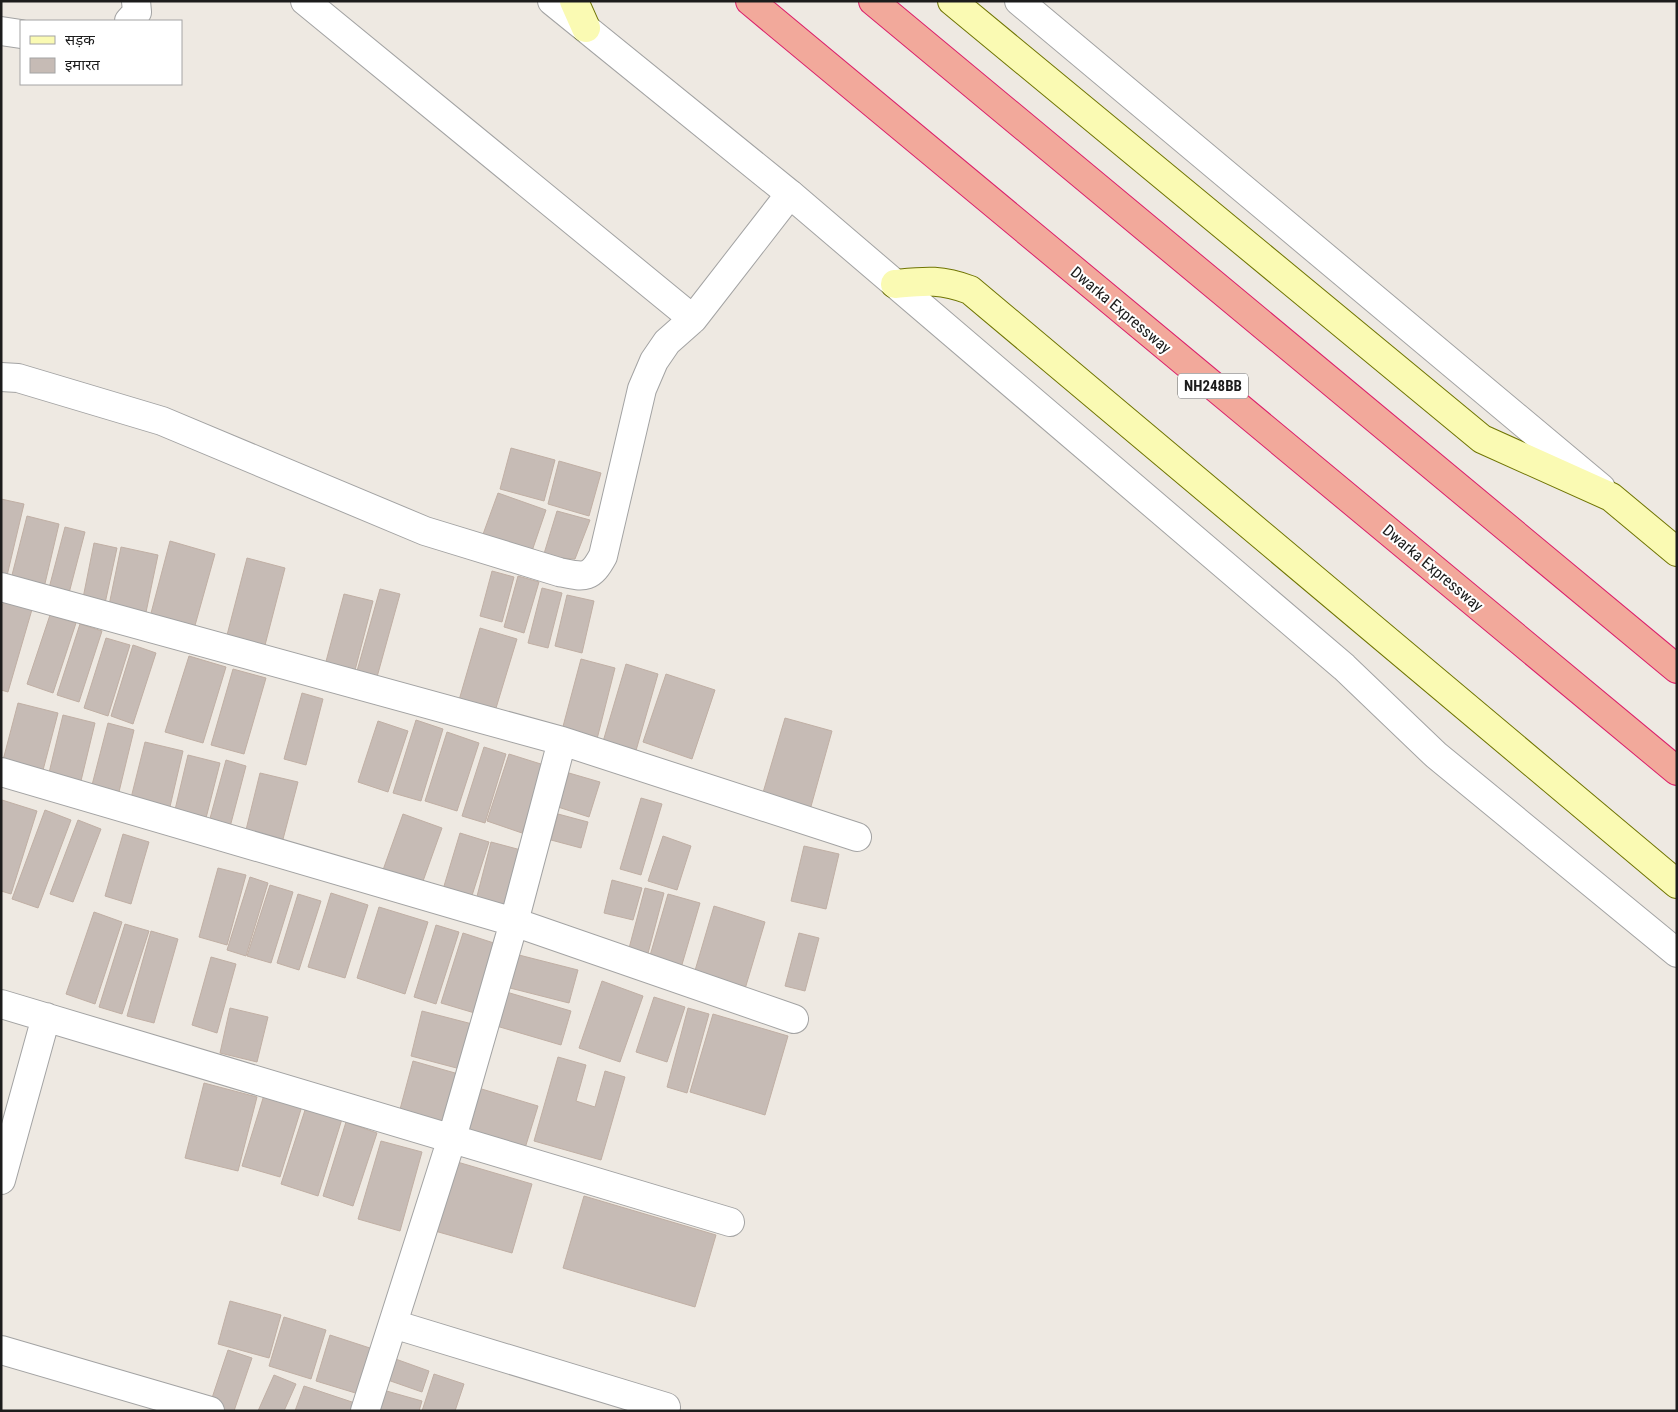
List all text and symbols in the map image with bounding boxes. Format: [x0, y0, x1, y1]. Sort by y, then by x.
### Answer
legend [20, 20, 182, 85]
text: सड़क [65, 31, 95, 49]
text: इमारत [65, 56, 100, 74]
street label: Dwarka Expressway [1067, 263, 1175, 358]
road number: NH248BB [1178, 374, 1248, 398]
street label: Dwarka Expressway [1379, 521, 1487, 616]

